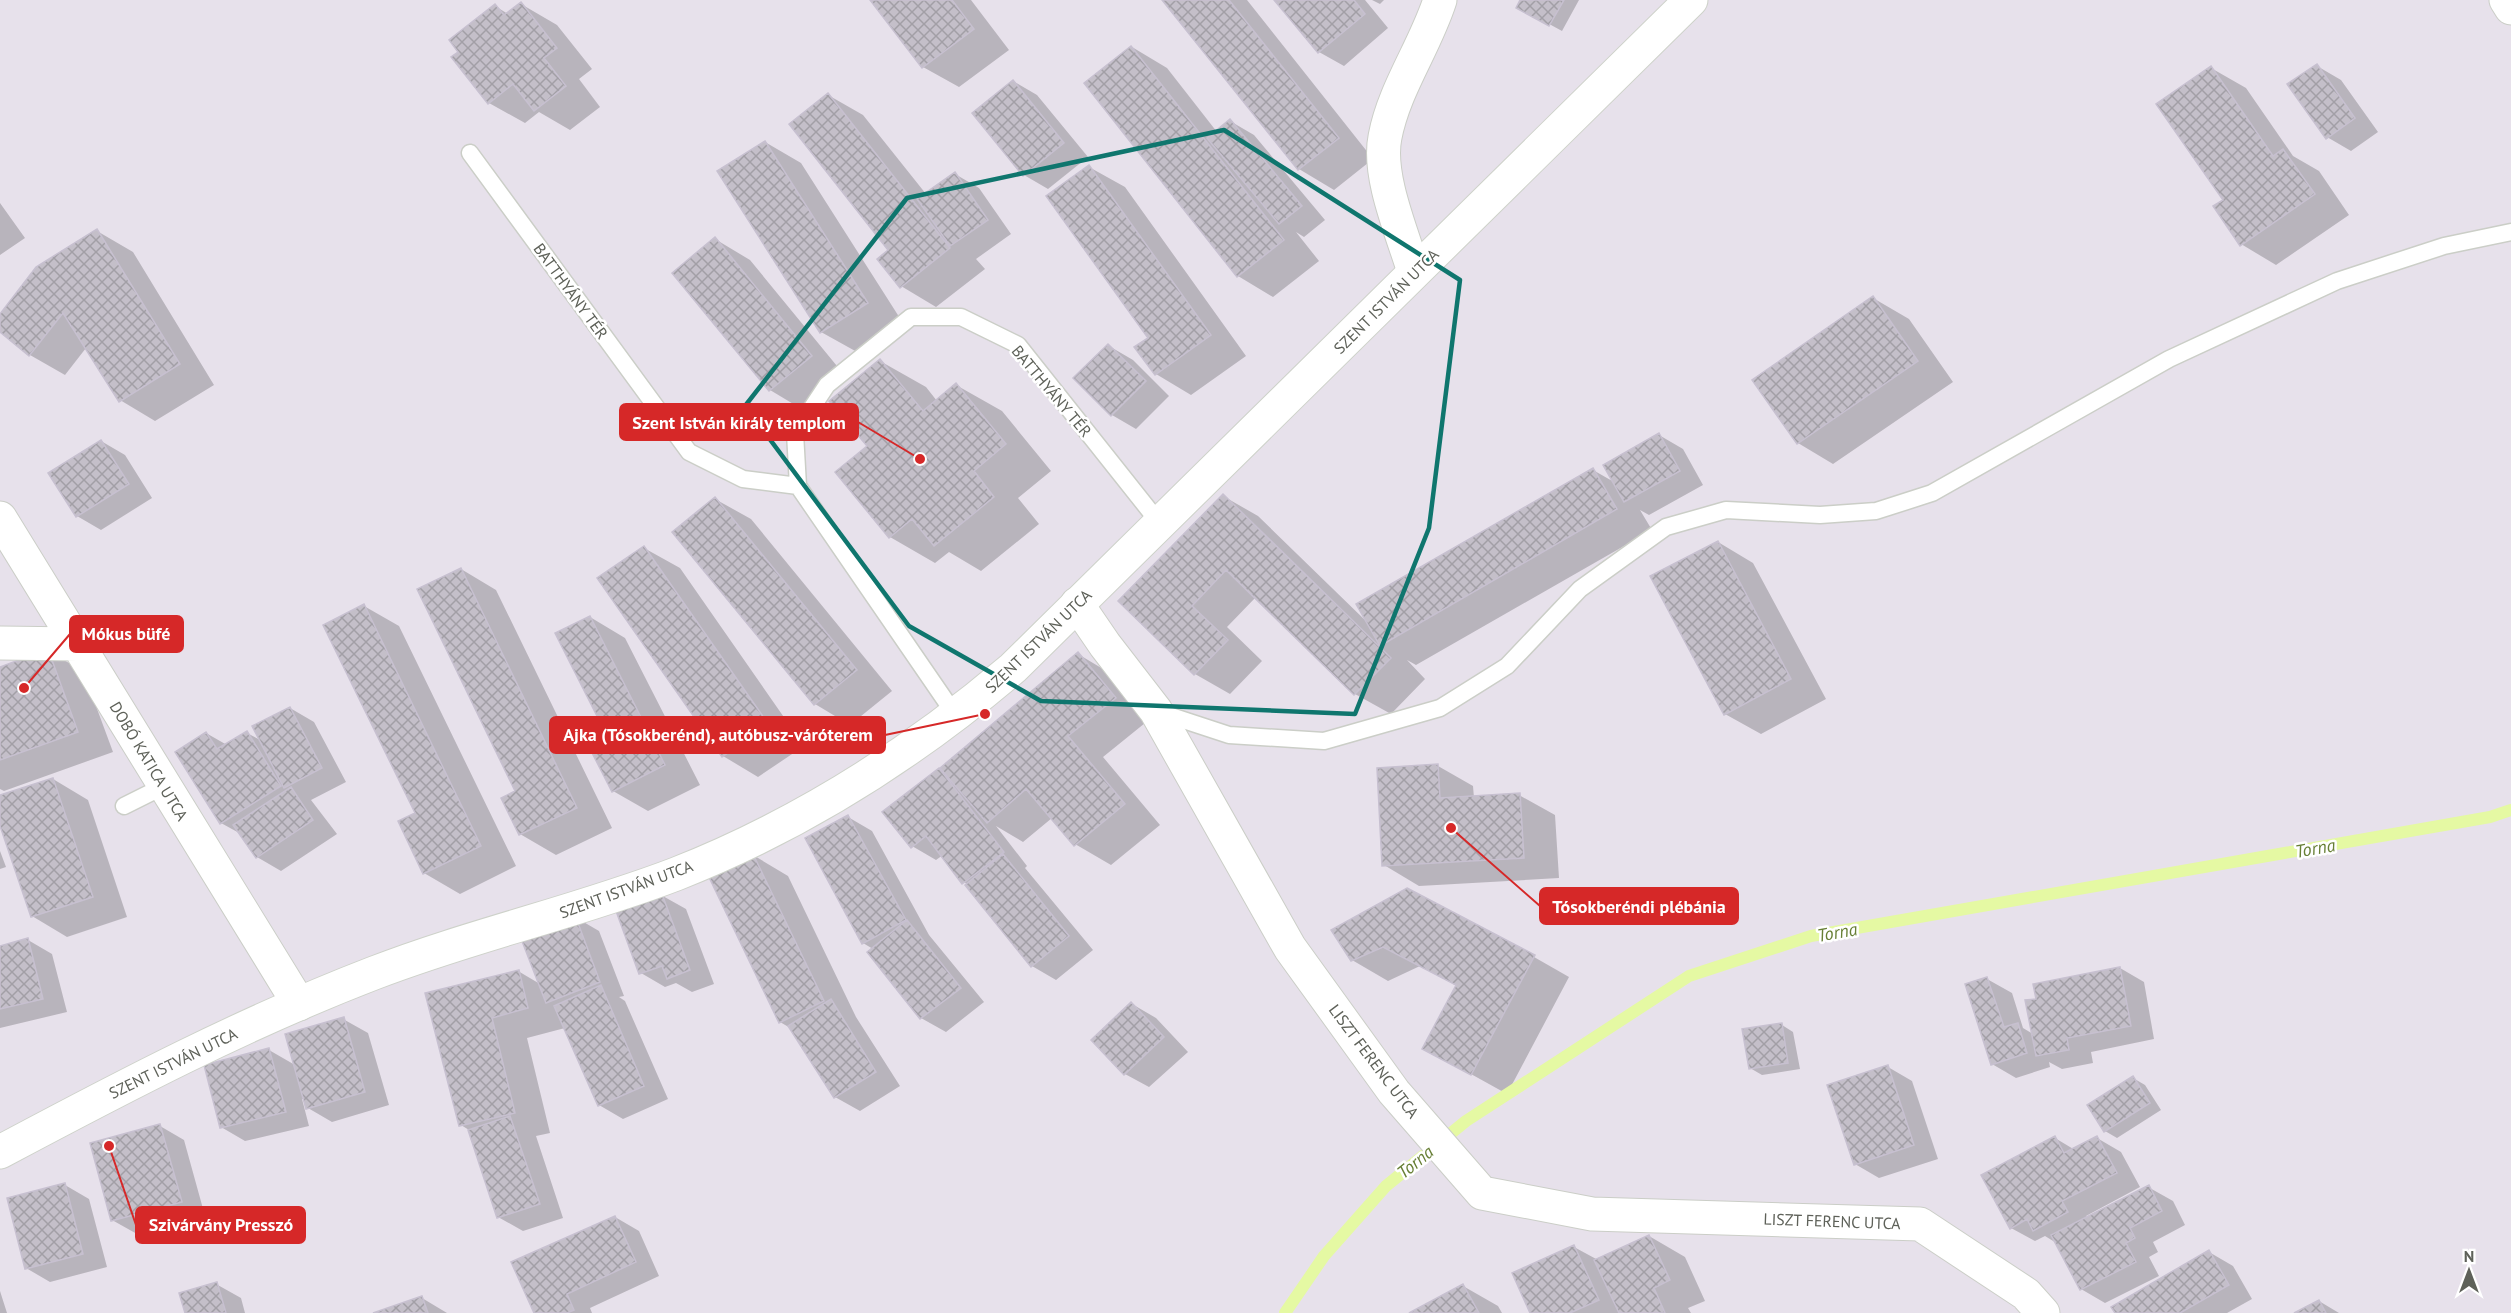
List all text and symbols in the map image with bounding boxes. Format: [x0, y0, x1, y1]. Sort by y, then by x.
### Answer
street label: BATTHYÁNY TÉR [529, 239, 613, 343]
street label: SZENT ISTVÁN UTCA [1329, 244, 1443, 358]
street label: BATTHYÁNY TÉR [1008, 341, 1096, 441]
callout: Szent István király templom [620, 404, 858, 440]
text: Szent István király templom [632, 411, 846, 434]
street label: SZENT ISTVÁN UTCA [981, 585, 1096, 697]
callout: Mókus büfé [70, 616, 183, 652]
text: Mókus büfé [82, 622, 170, 645]
street label: DOBÓ KATICA UTCA [106, 698, 193, 825]
callout: Ajka (Tósokberénd), autóbusz-váróterem [550, 717, 885, 753]
text: Ajka (Tósokberénd), autóbusz-váróterem [563, 723, 873, 746]
water label: Torna [2293, 833, 2337, 863]
street label: SZENT ISTVÁN UTCA [557, 855, 696, 922]
callout: Tósokberéndi plébánia [1540, 888, 1738, 924]
text: Tósokberéndi plébánia [1552, 895, 1726, 918]
water label: Torna [1815, 917, 1859, 947]
street label: LISZT FERENC UTCA [1325, 1000, 1424, 1122]
street label: SZENT ISTVÁN UTCA [105, 1023, 241, 1103]
water label: Torna [1392, 1140, 1438, 1184]
callout: Szivárvány Presszó [136, 1207, 305, 1243]
street label: LISZT FERENC UTCA [1763, 1209, 1902, 1233]
text: Szivárvány Presszó [149, 1213, 294, 1236]
north arrow [2439, 1241, 2499, 1301]
text: N [2464, 1246, 2474, 1266]

